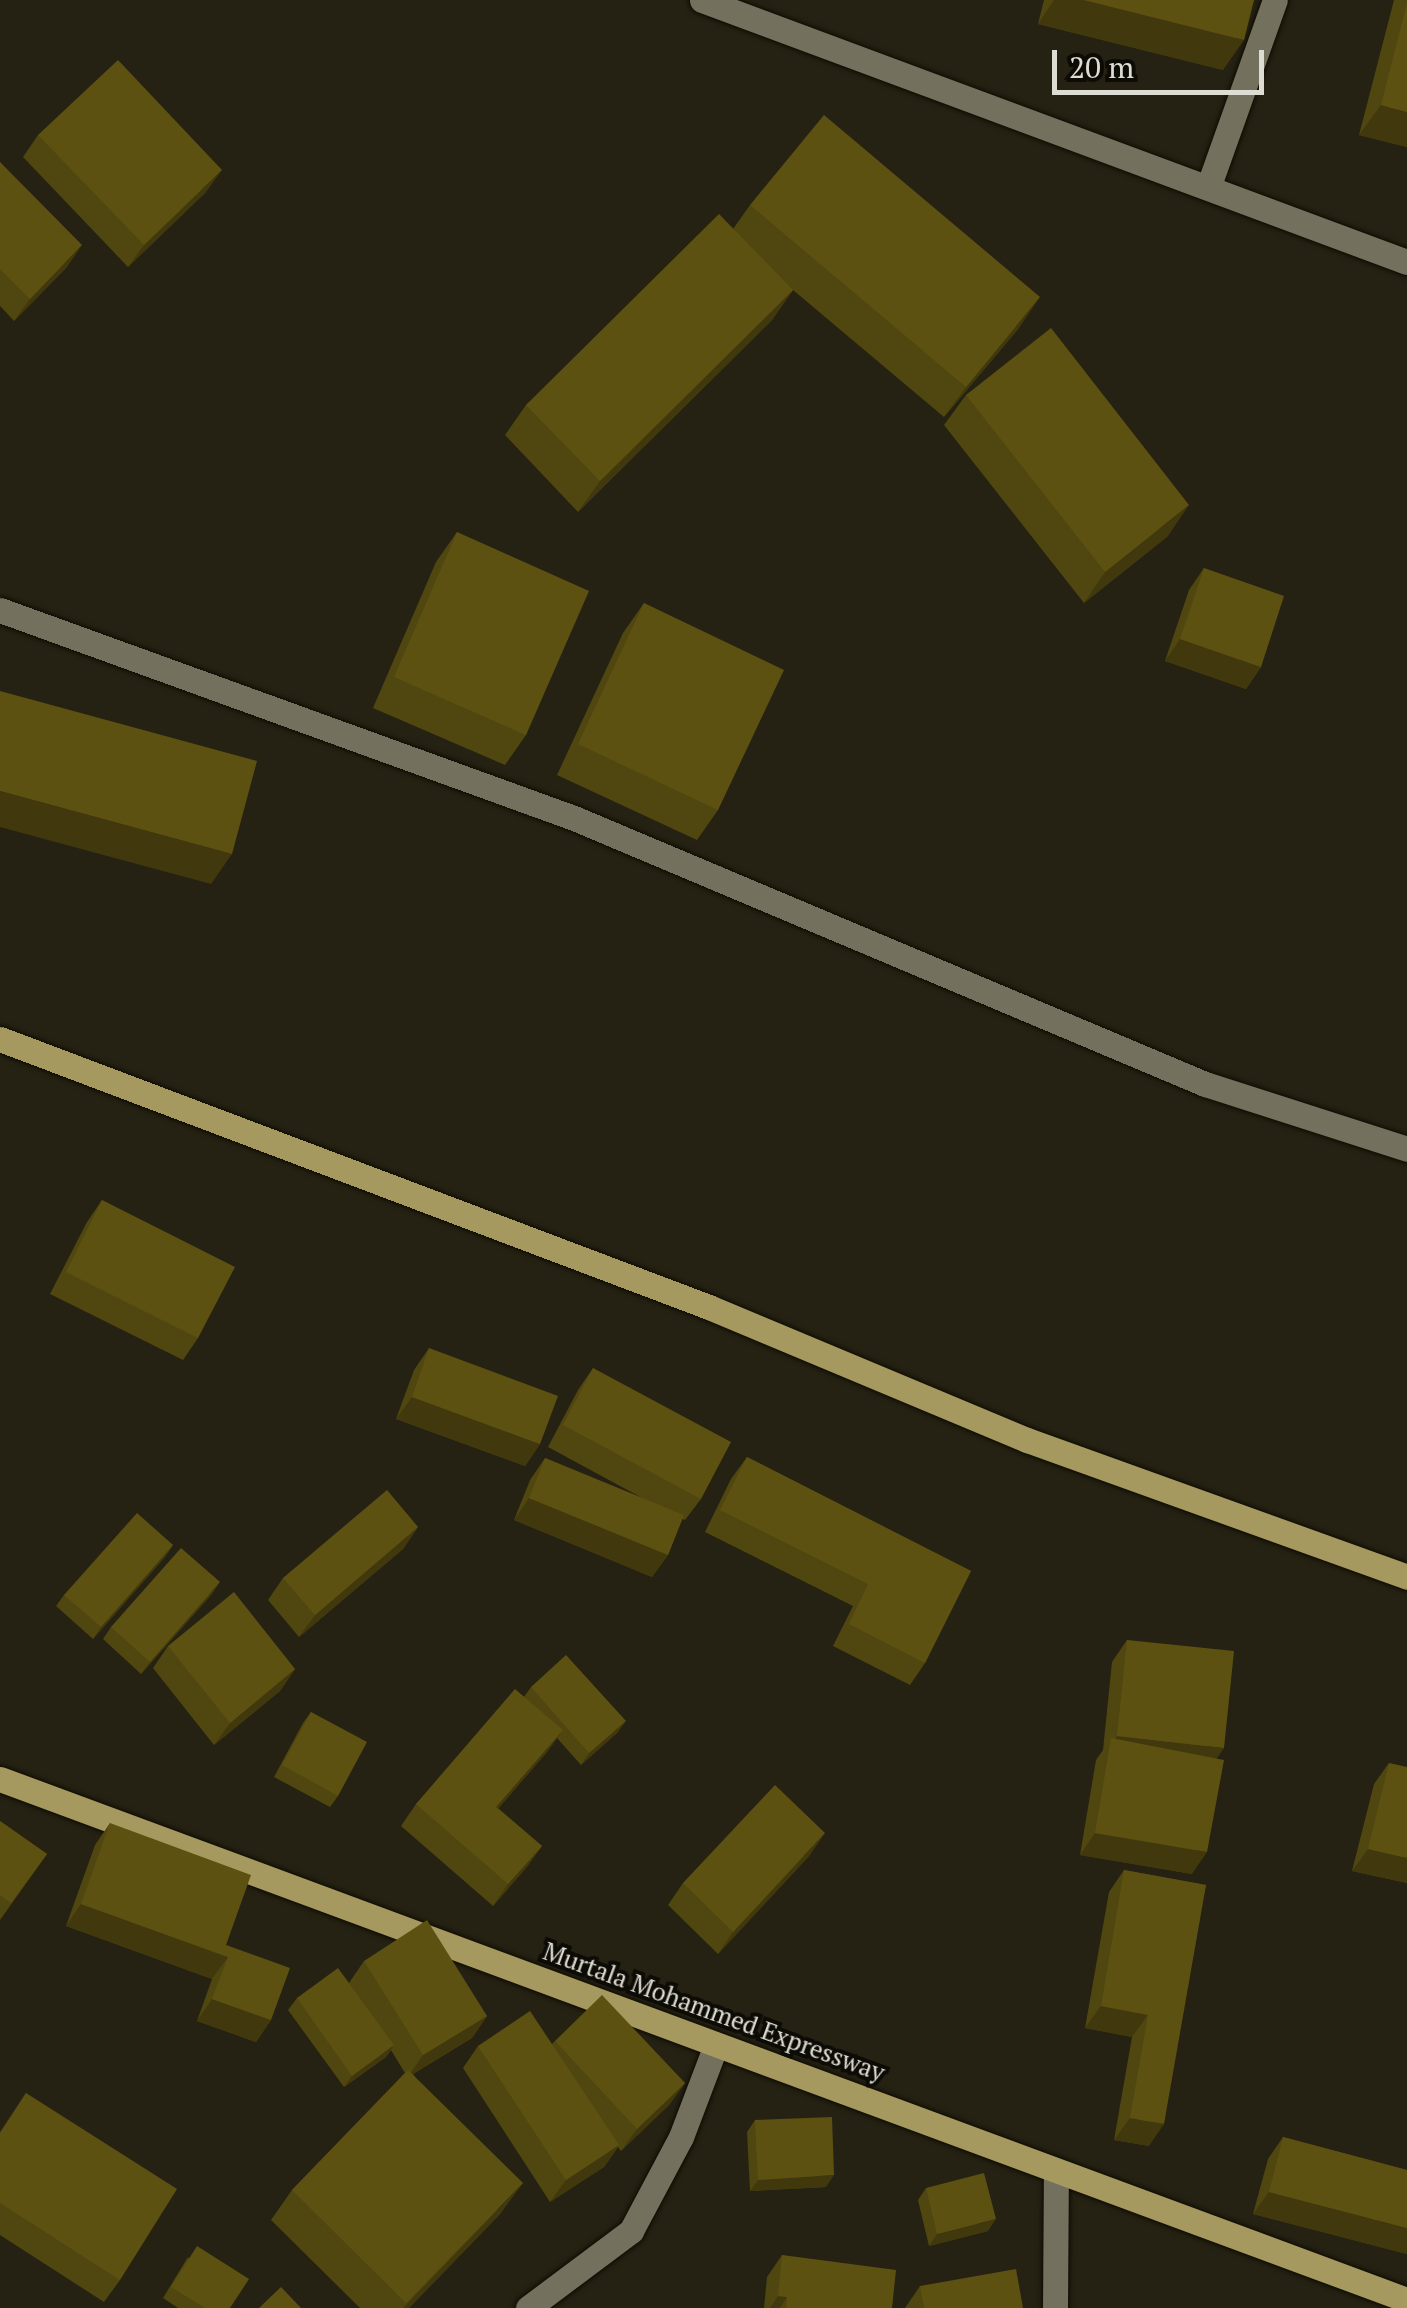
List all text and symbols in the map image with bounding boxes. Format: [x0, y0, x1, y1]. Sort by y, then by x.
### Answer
scale bar [1057, 30, 1270, 92]
text: 20 m [1069, 47, 1134, 87]
street label: Murtala Mohammed Expressway [539, 1936, 889, 2088]

